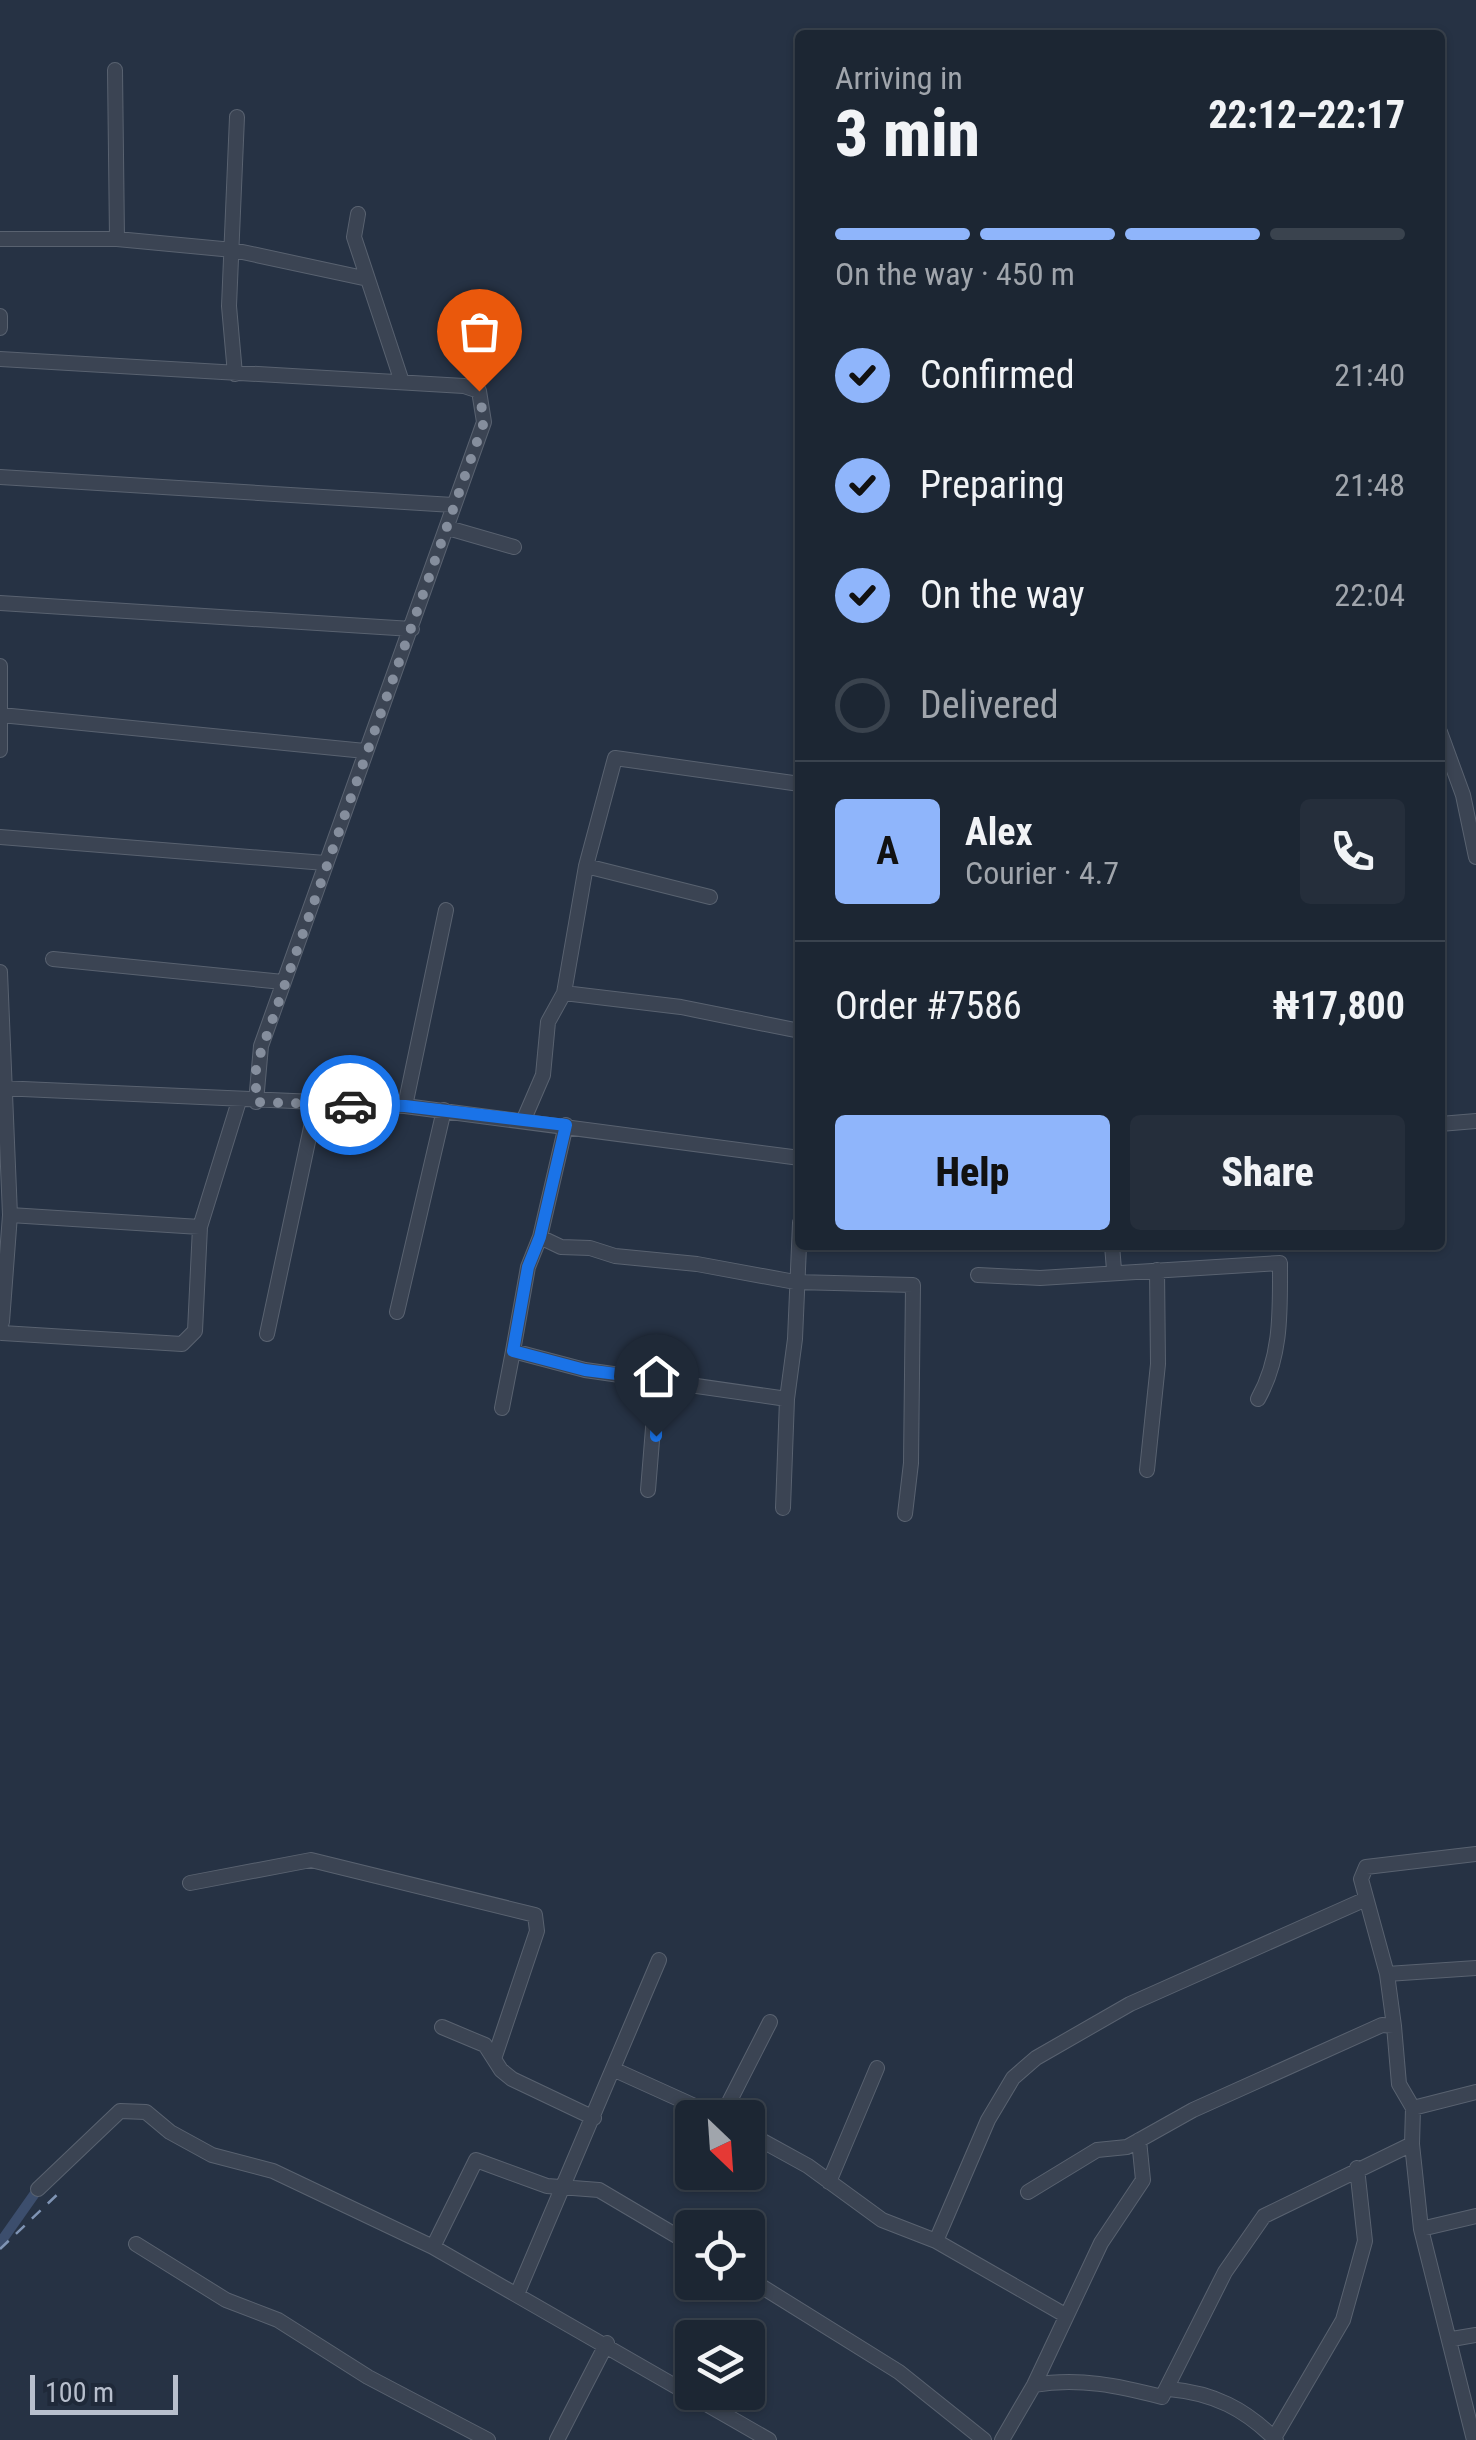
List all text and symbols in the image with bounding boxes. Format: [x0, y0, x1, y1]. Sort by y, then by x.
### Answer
text: Arriving in [835, 59, 963, 97]
text: 22:12–22:17 [1208, 93, 1405, 137]
text: 3 min [835, 96, 980, 172]
text: On the way · 450 m [835, 255, 1075, 293]
pin [437, 289, 522, 392]
icon: bag [452, 304, 507, 359]
icon: check [835, 348, 890, 403]
text: Confirmed [920, 353, 1075, 397]
text: 21:40 [1334, 356, 1405, 394]
icon: check [835, 458, 890, 513]
text: Preparing [920, 463, 1065, 507]
text: 21:48 [1334, 466, 1405, 504]
icon: check [835, 568, 890, 623]
text: On the way [920, 573, 1085, 617]
text: 22:04 [1334, 576, 1405, 614]
text: Delivered [920, 683, 1059, 727]
button: phone [1300, 799, 1405, 904]
text: Alex [965, 810, 1033, 854]
text: A [876, 829, 899, 873]
text: Courier · 4.7 [965, 854, 1119, 892]
text: Order #7586 [835, 984, 1022, 1028]
text: ₦17,800 [1273, 984, 1405, 1028]
courier [300, 1055, 400, 1155]
icon: car [323, 1078, 378, 1133]
button: Help [835, 1115, 1110, 1230]
button: Share [1130, 1115, 1405, 1230]
pin [614, 1334, 699, 1437]
icon: home [629, 1349, 684, 1404]
north arrow [675, 2100, 765, 2190]
map controls [675, 2100, 765, 2410]
button: locate [675, 2210, 765, 2300]
button: layers [675, 2320, 765, 2410]
scale bar [30, 2370, 178, 2414]
text: 100 m [45, 2376, 114, 2409]

